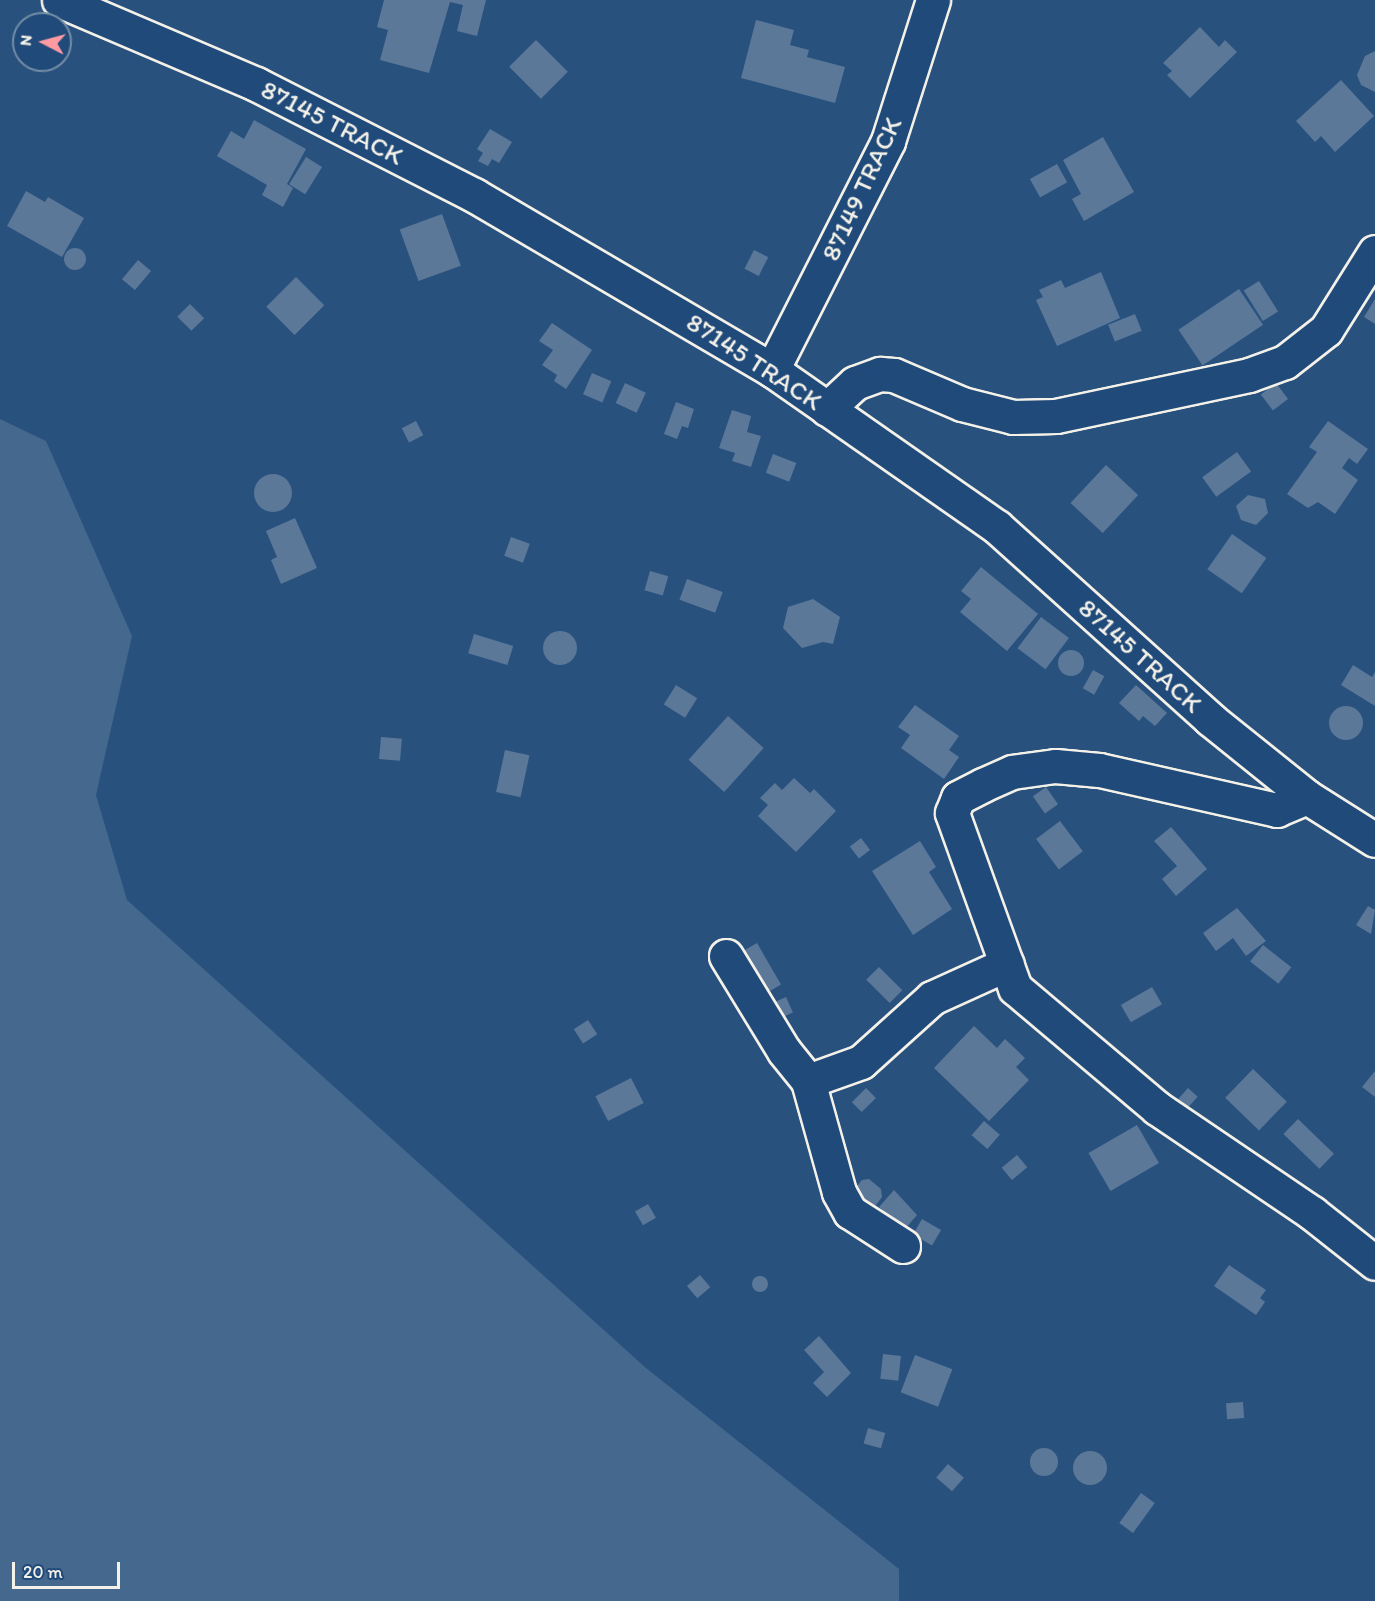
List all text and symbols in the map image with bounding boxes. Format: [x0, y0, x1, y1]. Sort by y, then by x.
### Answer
north arrow [12, 12, 72, 72]
text: N [16, 34, 36, 47]
street label: 87145 TRACK [256, 74, 408, 172]
street label: 87149 TRACK [815, 112, 909, 266]
street label: 87145 TRACK [681, 307, 827, 417]
street label: 87145 TRACK [1072, 593, 1208, 719]
scale bar [15, 1550, 123, 1588]
text: 20 m [23, 1561, 63, 1583]

